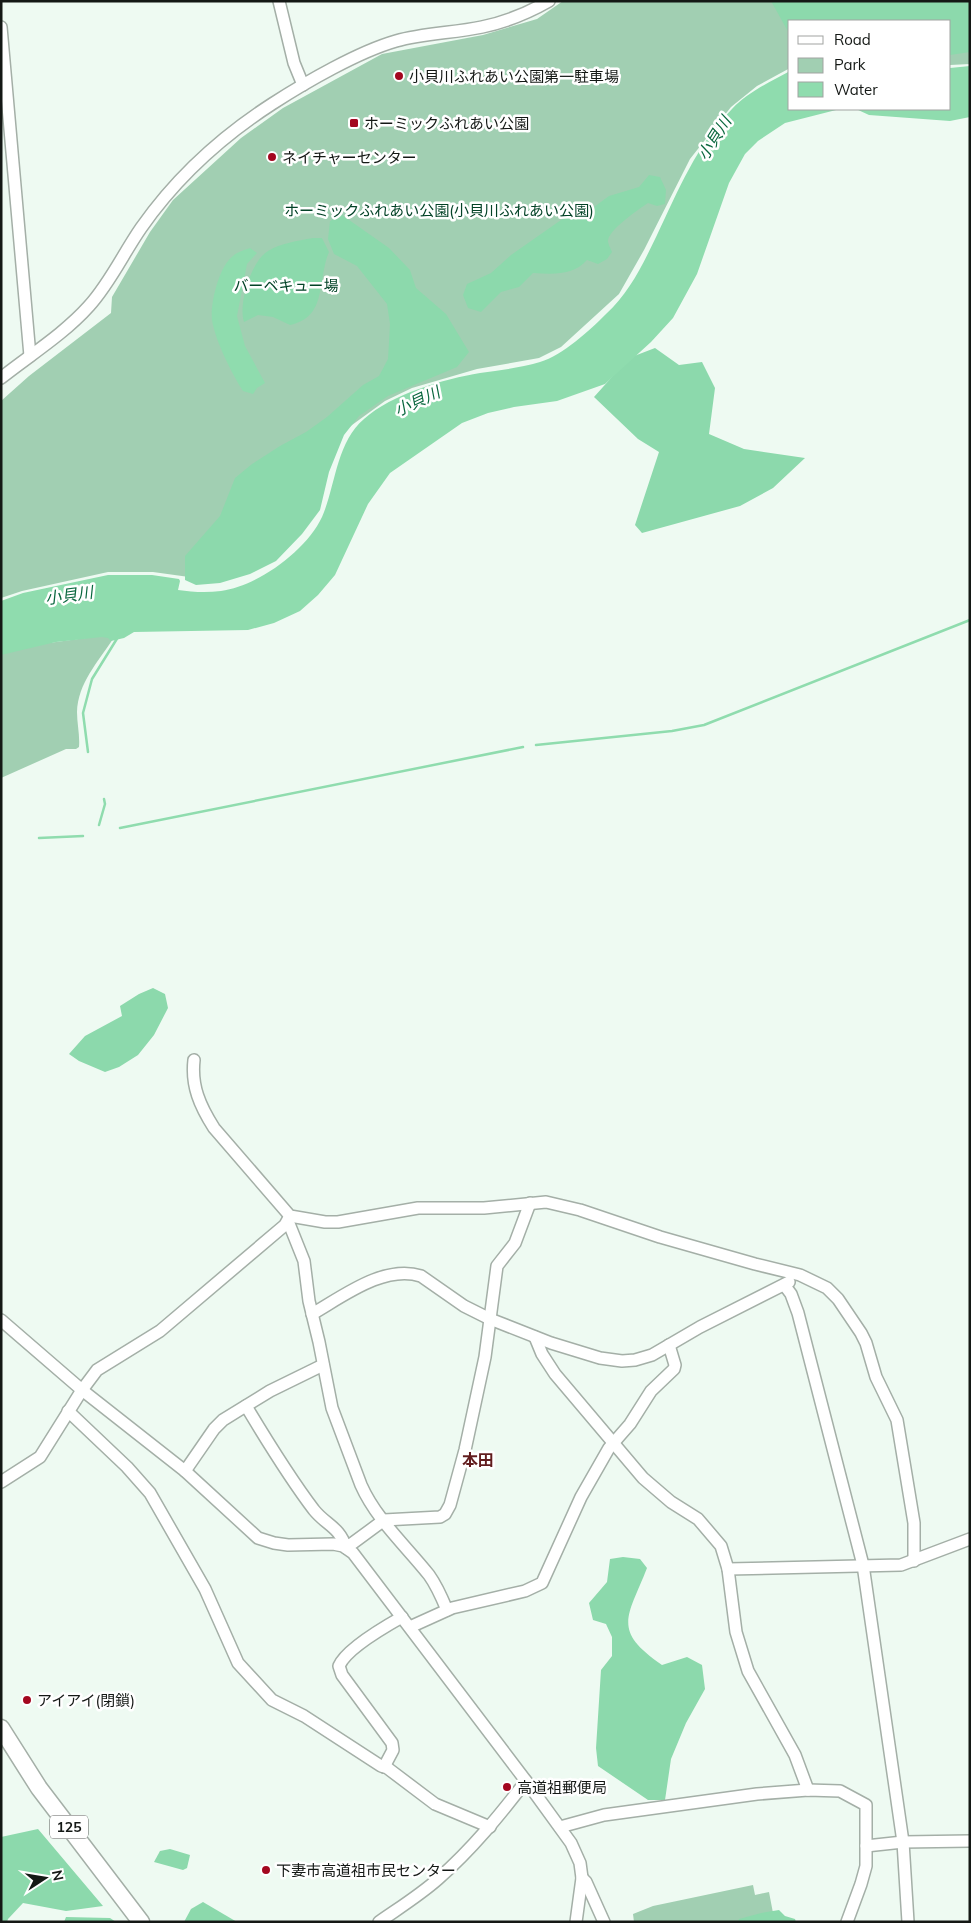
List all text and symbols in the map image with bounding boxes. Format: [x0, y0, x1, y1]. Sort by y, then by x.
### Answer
legend [788, 20, 951, 110]
text: Road [834, 30, 871, 49]
text: Park [834, 55, 866, 74]
place label: 小貝川ふれあい公園第一駐車場 [409, 67, 619, 86]
marker: 小貝川ふれあい公園第一駐車場 [393, 70, 405, 82]
text: Water [834, 80, 878, 99]
water label: 小貝川 [693, 111, 736, 164]
place label: ホーミックふれあい公園 [364, 114, 529, 133]
marker: ホーミックふれあい公園 [348, 117, 360, 129]
place label: ネイチャーセンター [282, 148, 417, 167]
marker: ネイチャーセンター [266, 151, 278, 163]
park label: ホーミックふれあい公園(小貝川ふれあい公園) [284, 201, 594, 220]
park label: バーベキュー場 [233, 276, 339, 295]
water label: 小貝川 [391, 381, 445, 420]
water label: 小貝川 [44, 581, 96, 608]
district label: 本田 [462, 1450, 494, 1470]
place label: アイアイ(閉鎖) [37, 1691, 135, 1710]
marker: アイアイ(閉鎖) [21, 1694, 33, 1706]
place label: 高道祖郵便局 [517, 1778, 607, 1797]
marker: 高道祖郵便局 [501, 1781, 513, 1793]
road number: 125 [50, 1815, 88, 1838]
north arrow [20, 1853, 70, 1903]
place label: 下妻市高道祖市民センター [276, 1861, 456, 1880]
marker: 下妻市高道祖市民センター [260, 1864, 272, 1876]
text: N [48, 1868, 68, 1882]

